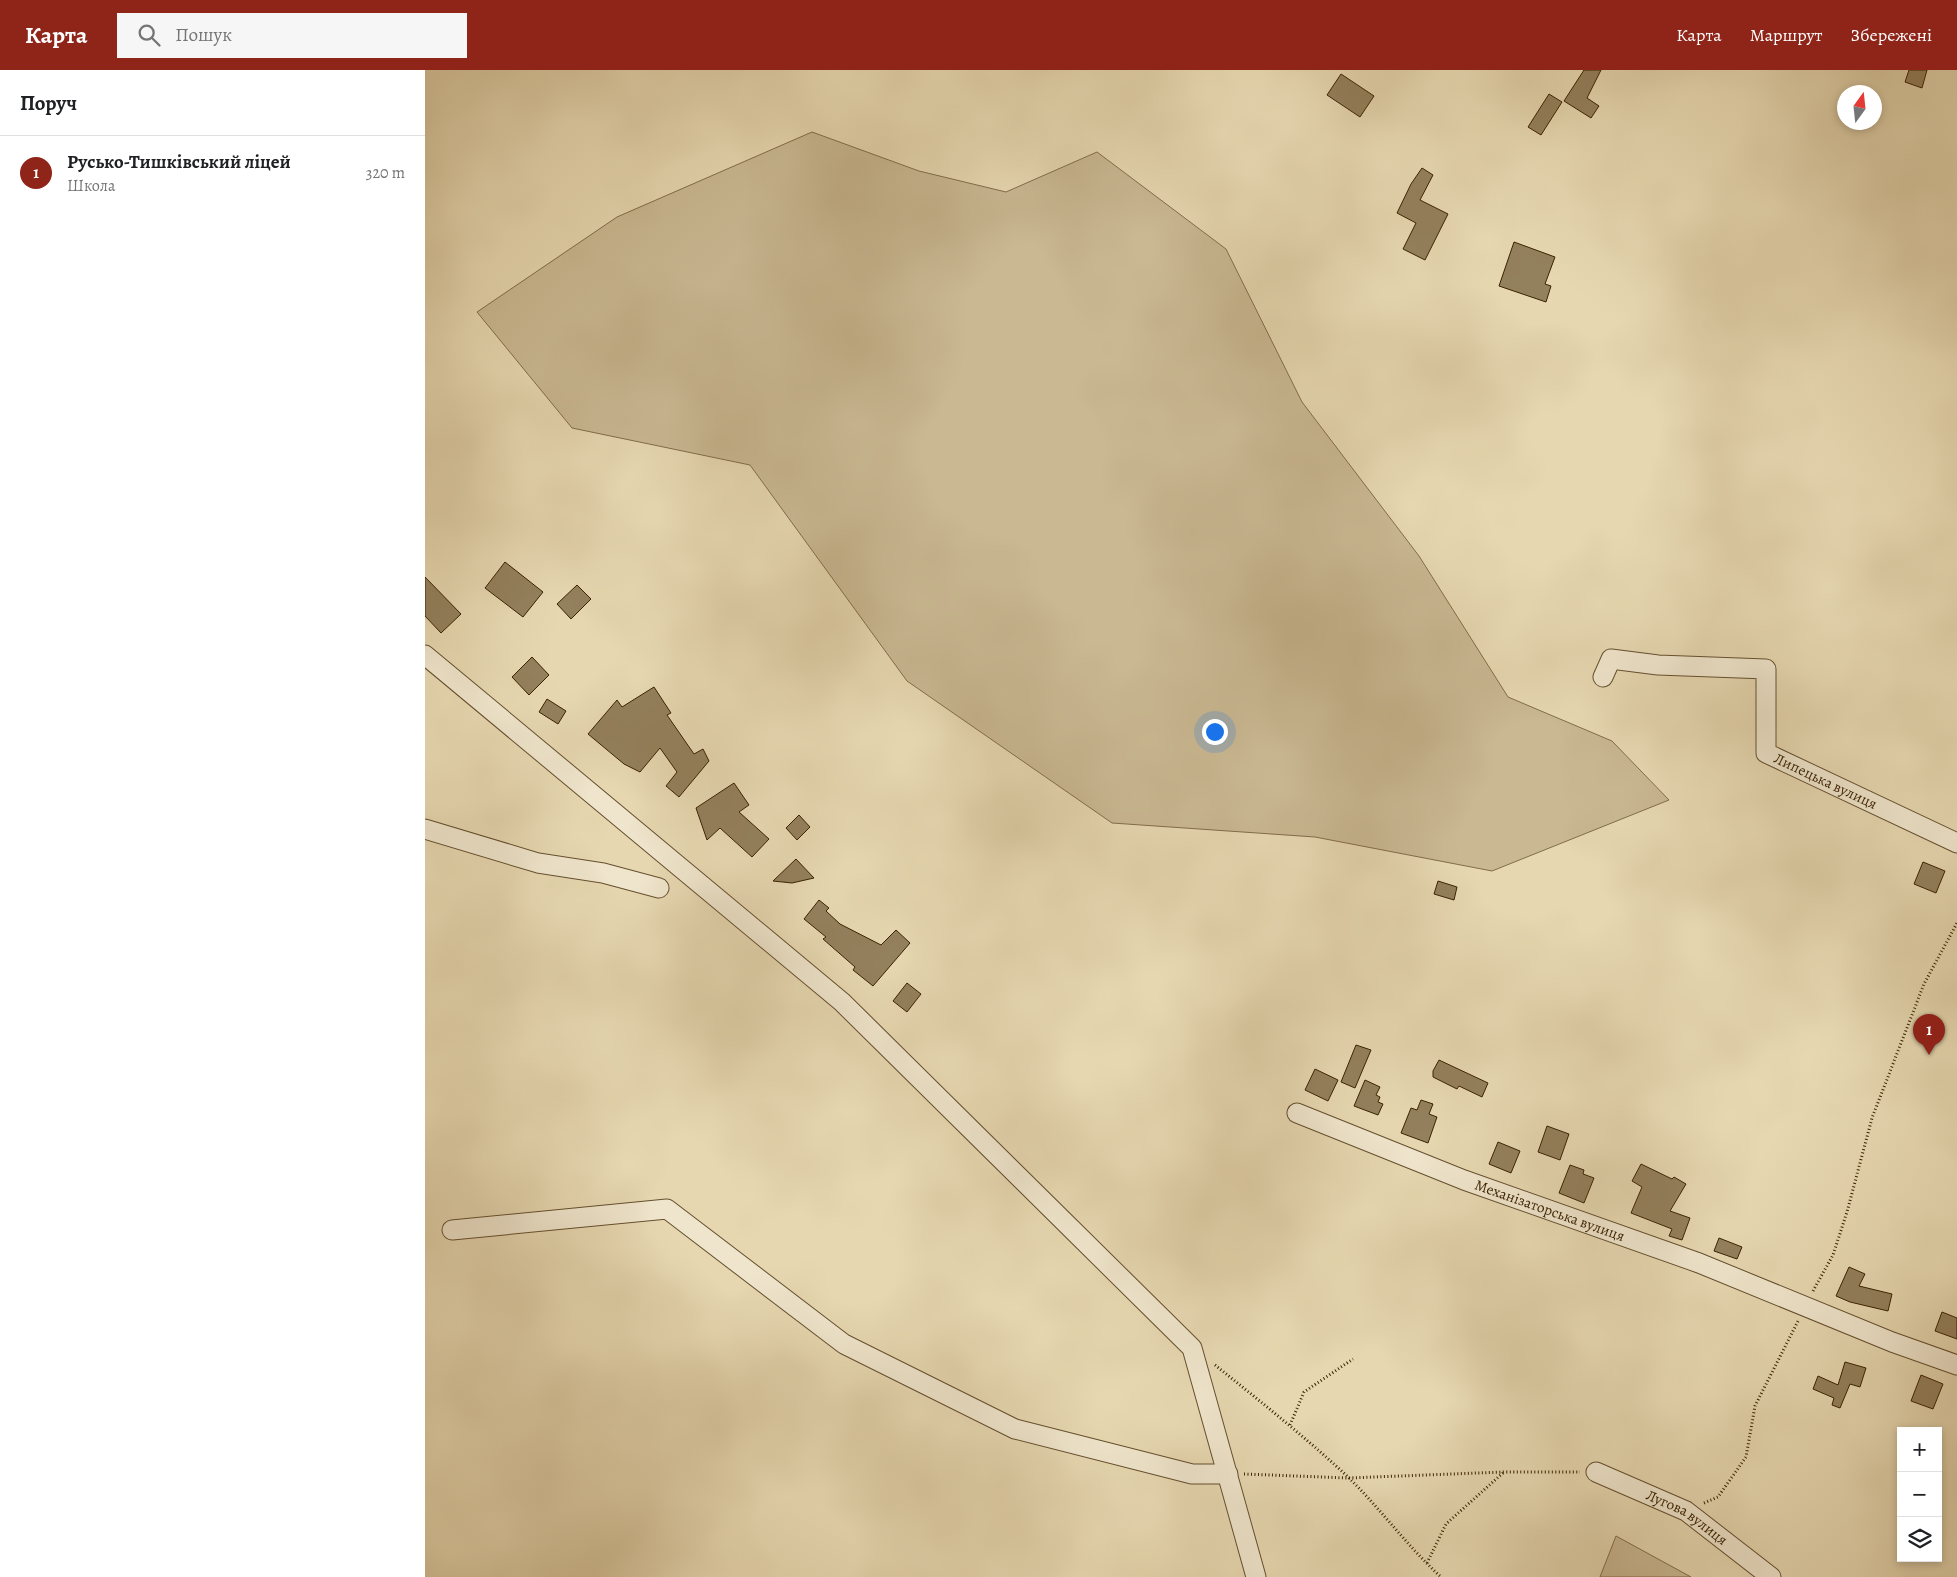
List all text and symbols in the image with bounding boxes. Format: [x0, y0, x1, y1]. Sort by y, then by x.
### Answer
search box [117, 13, 467, 58]
text: Карта [25, 19, 87, 51]
icon: search [135, 21, 163, 49]
text: Пошук [175, 22, 232, 48]
text: Карта [1676, 23, 1722, 47]
text: Маршрут [1750, 23, 1823, 47]
text: Збережені [1851, 23, 1932, 47]
north arrow [1837, 85, 1882, 130]
text: Поруч [20, 89, 77, 117]
text: Русько-Тишківський ліцей [67, 149, 291, 175]
text: 1 [33, 162, 39, 184]
text: 320 m [366, 162, 405, 184]
text: Школа [67, 175, 115, 197]
your location [1202, 719, 1228, 745]
street label: Липецька вулиця [1771, 748, 1880, 814]
pin: 1 [1913, 1014, 1945, 1055]
street label: Механізаторська вулиця [1472, 1175, 1628, 1246]
map controls [1897, 1427, 1942, 1562]
button: + [1897, 1427, 1942, 1472]
button: − [1897, 1472, 1942, 1517]
street label: Лугова вулиця [1643, 1485, 1732, 1550]
button: layers [1897, 1517, 1942, 1562]

